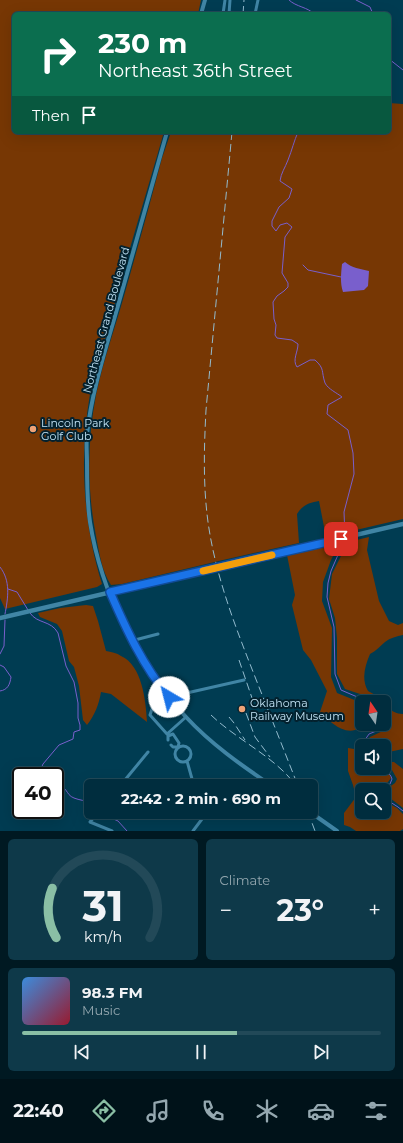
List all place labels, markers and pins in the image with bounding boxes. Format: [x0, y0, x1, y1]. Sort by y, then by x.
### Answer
place label: Lincoln Park Golf Club [41, 416, 110, 443]
marker: Lincoln Park Golf Club [28, 424, 38, 434]
pin [324, 522, 358, 556]
place label: Oklahoma Railway Museum [250, 696, 344, 723]
marker: Oklahoma Railway Museum [237, 704, 247, 714]

